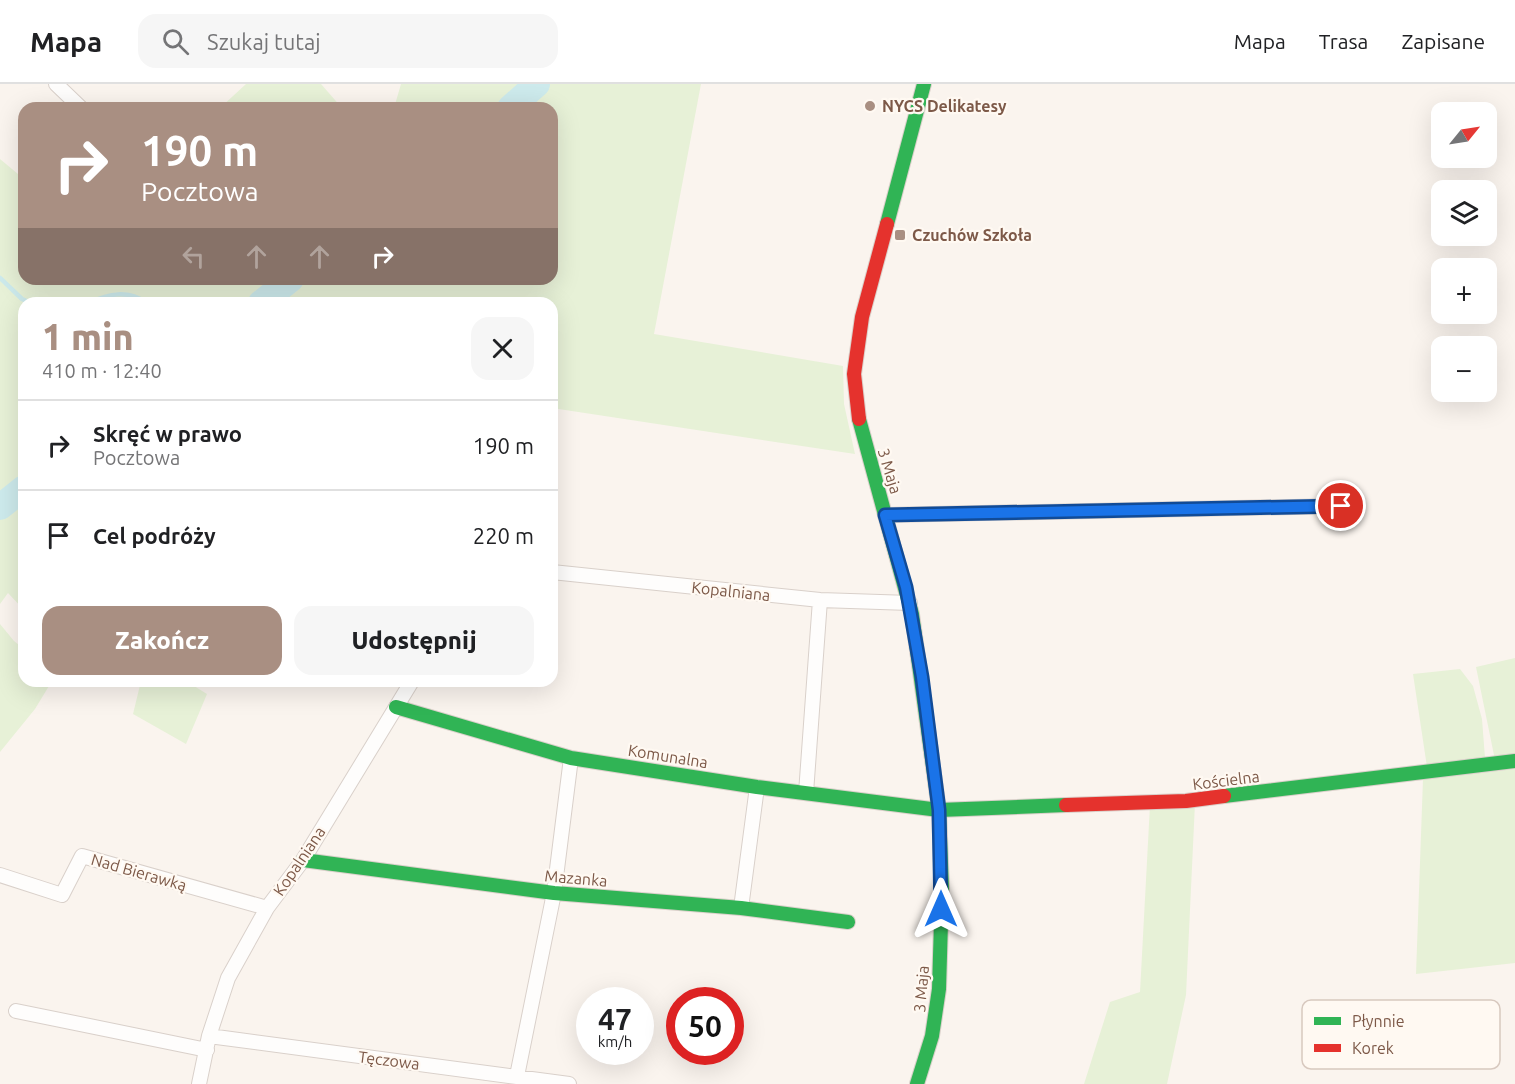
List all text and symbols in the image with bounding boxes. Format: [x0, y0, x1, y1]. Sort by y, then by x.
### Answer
search box [138, 14, 558, 68]
icon: search [159, 25, 192, 58]
text: Mapa [30, 26, 102, 57]
text: Szukaj tutaj [207, 29, 321, 54]
text: Mapa [1234, 29, 1286, 53]
text: Trasa [1319, 29, 1368, 53]
text: Zapisane [1401, 29, 1485, 53]
place label: NYCS Delikatesy [882, 97, 1007, 115]
marker: NYCS Delikatesy [863, 99, 877, 113]
north arrow [1431, 102, 1497, 168]
map controls [1431, 102, 1497, 402]
icon: right [42, 126, 120, 204]
text: 190 m [141, 127, 258, 174]
text: Pocztowa [141, 176, 259, 206]
button: layers [1431, 180, 1497, 246]
place label: Czuchów Szkoła [912, 226, 1032, 244]
marker: Czuchów Szkoła [893, 228, 907, 242]
icon: left [177, 240, 210, 273]
icon: ahead [240, 240, 273, 273]
icon: ahead [303, 240, 336, 273]
icon: right [366, 240, 399, 273]
button: + [1431, 258, 1497, 324]
text: 1 min [42, 316, 134, 357]
button: close [471, 317, 534, 380]
button: − [1431, 336, 1497, 402]
text: 410 m · 12:40 [42, 359, 162, 382]
text: Skręć w prawo [93, 421, 242, 446]
icon: right [42, 429, 75, 462]
text: 190 m [473, 433, 534, 458]
text: Pocztowa [93, 446, 180, 469]
street label: 3 Maja [875, 446, 905, 496]
pin [1315, 480, 1366, 531]
icon: arrive [1324, 489, 1357, 522]
icon: arrive [42, 519, 75, 552]
text: Cel podróży [93, 523, 216, 548]
text: 220 m [473, 523, 534, 548]
street label: Kopalniana [691, 578, 771, 604]
button: Zakończ [42, 606, 282, 675]
button: Udostępnij [294, 606, 534, 675]
street label: Komunalna [627, 741, 709, 771]
street label: Kościelna [1191, 767, 1261, 793]
street label: Kopalniana [269, 823, 329, 899]
street label: Nad Bierawką [89, 850, 189, 894]
street label: Mazanka [544, 866, 608, 890]
position arrow [909, 877, 973, 941]
street label: 3 Maja [910, 965, 932, 1013]
speed limit sign: 50 [666, 987, 744, 1065]
legend [1302, 1000, 1500, 1069]
text: 47 [598, 1002, 632, 1036]
text: Płynnie [1352, 1012, 1405, 1030]
text: km/h [598, 1033, 632, 1050]
text: Korek [1352, 1039, 1394, 1057]
street label: Tęczowa [357, 1047, 421, 1073]

